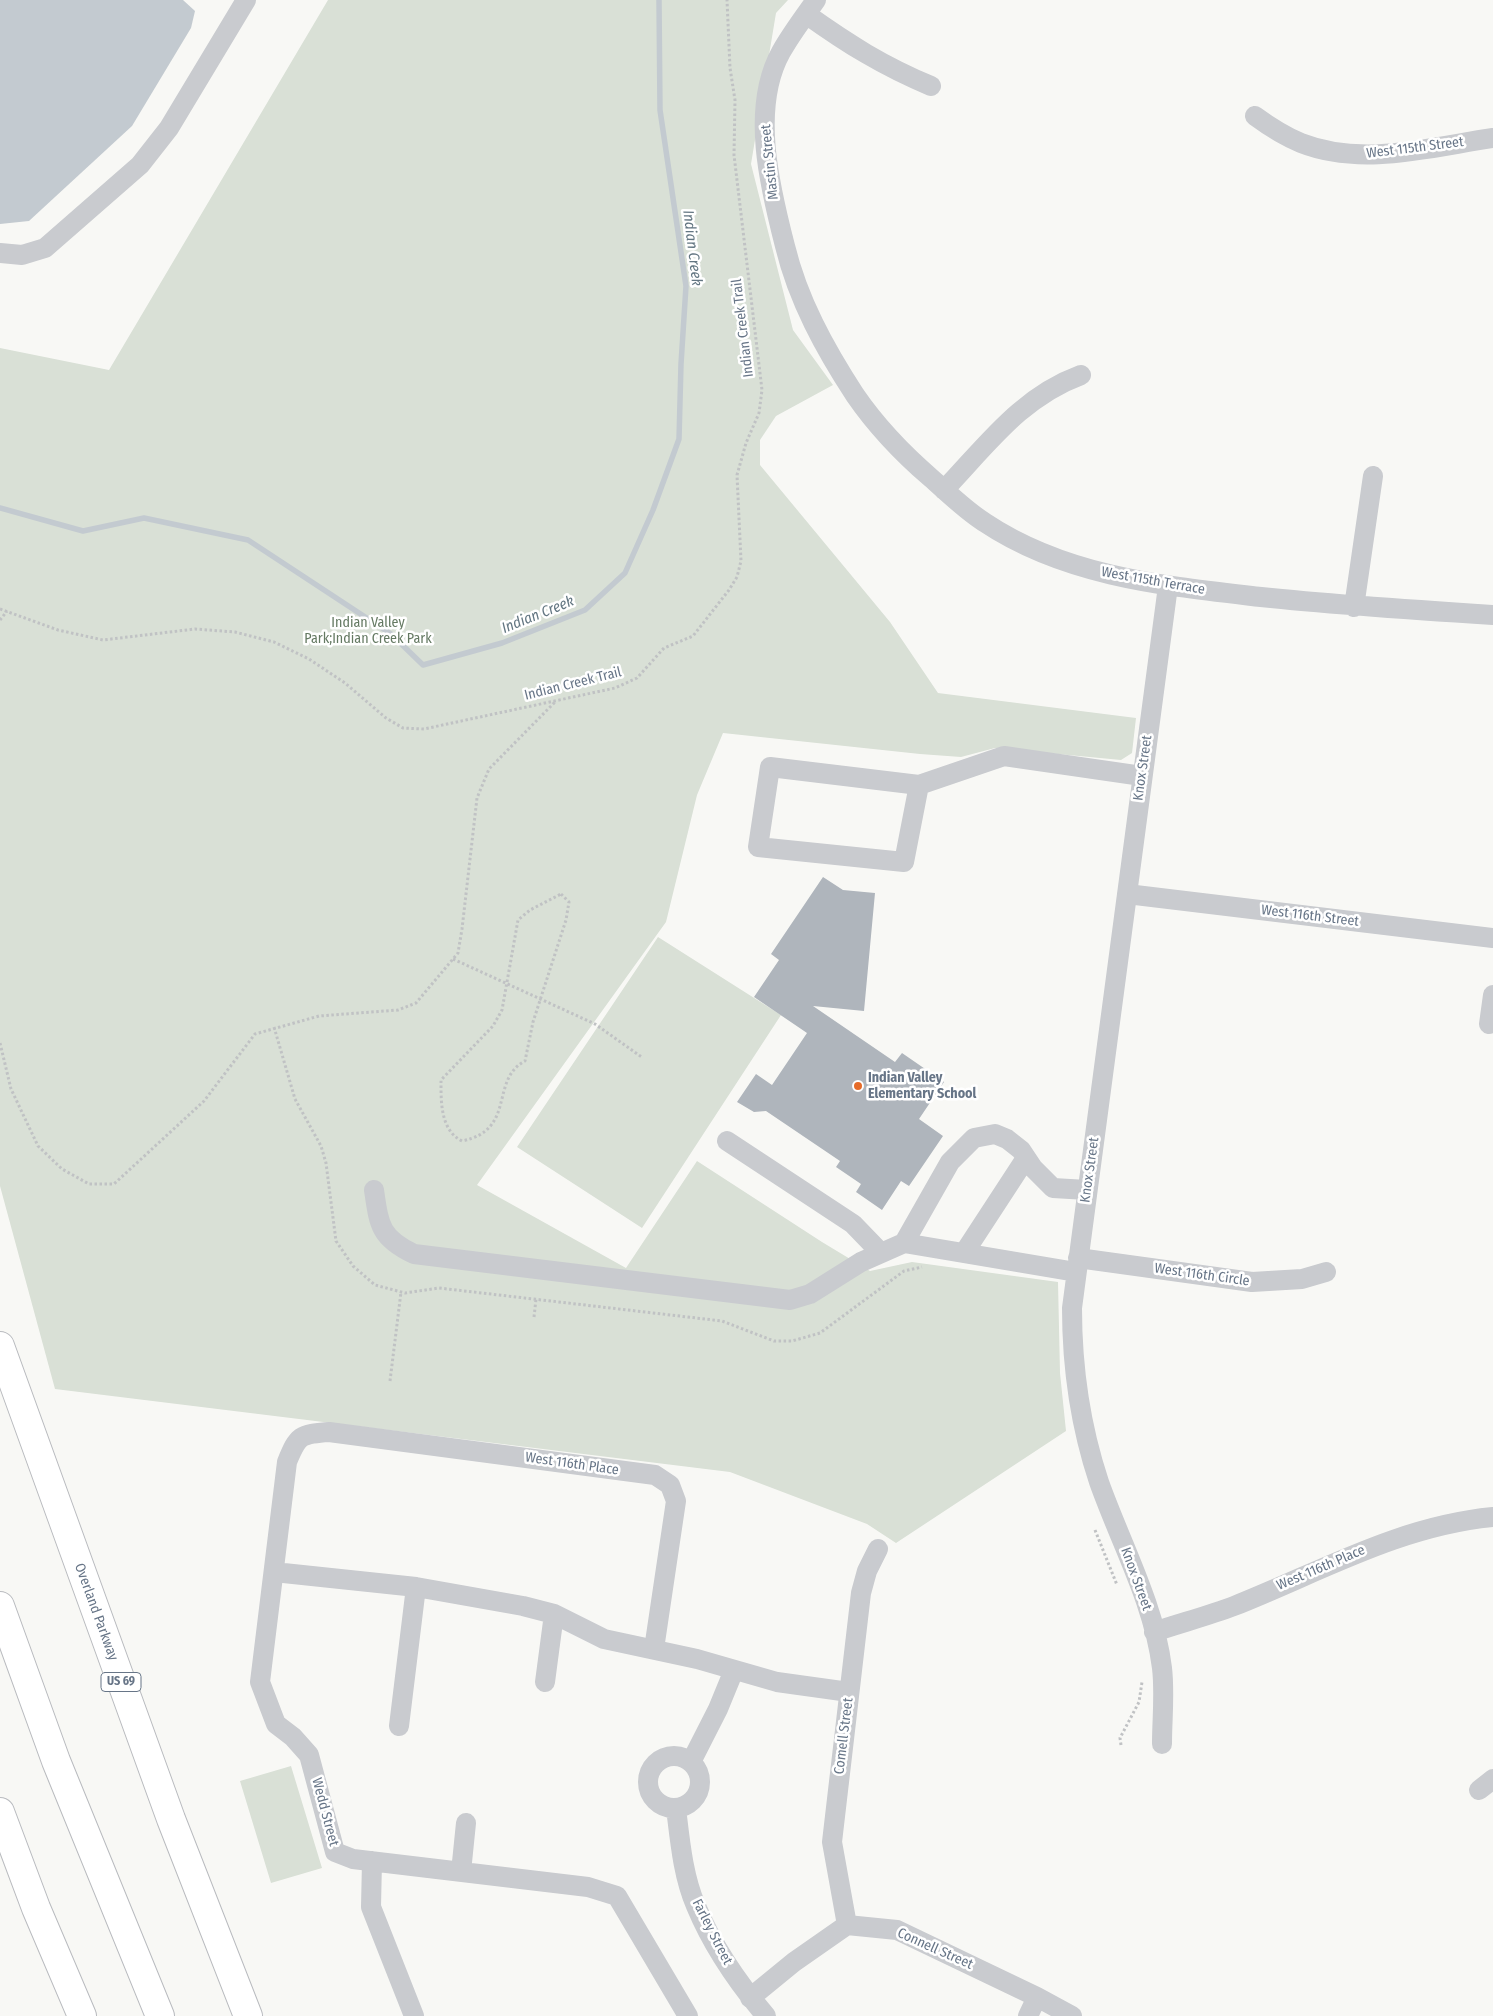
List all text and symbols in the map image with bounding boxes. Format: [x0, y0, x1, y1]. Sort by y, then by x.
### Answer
street label: Mastin Street [758, 123, 782, 201]
street label: West 115th Street [1365, 134, 1465, 162]
water label: Indian Creek [678, 209, 706, 287]
street label: Indian Creek Trail [729, 278, 757, 378]
street label: West 115th Terrace [1100, 564, 1206, 598]
water label: Indian Creek [499, 592, 577, 638]
park label: Indian Valley Park;Indian Creek Park [304, 615, 432, 648]
street label: Indian Creek Trail [523, 664, 623, 704]
street label: Knox Street [1130, 734, 1156, 802]
street label: West 116th Street [1260, 902, 1360, 930]
place label: Indian Valley Elementary School [868, 1070, 976, 1102]
marker: Indian Valley Elementary School [852, 1080, 864, 1092]
street label: Knox Street [1077, 1136, 1103, 1204]
street label: West 116th Circle [1153, 1260, 1251, 1290]
street label: West 116th Place [524, 1449, 620, 1479]
street label: West 116th Place [1274, 1542, 1368, 1594]
street label: Knox Street [1117, 1545, 1155, 1613]
street label: Overland Parkway [71, 1561, 121, 1663]
road number: US 69 [101, 1672, 141, 1691]
street label: Comell Street [831, 1697, 857, 1775]
street label: Wedd Street [308, 1776, 342, 1848]
street label: Farley Street [688, 1896, 736, 1968]
street label: Connell Street [895, 1925, 975, 1973]

